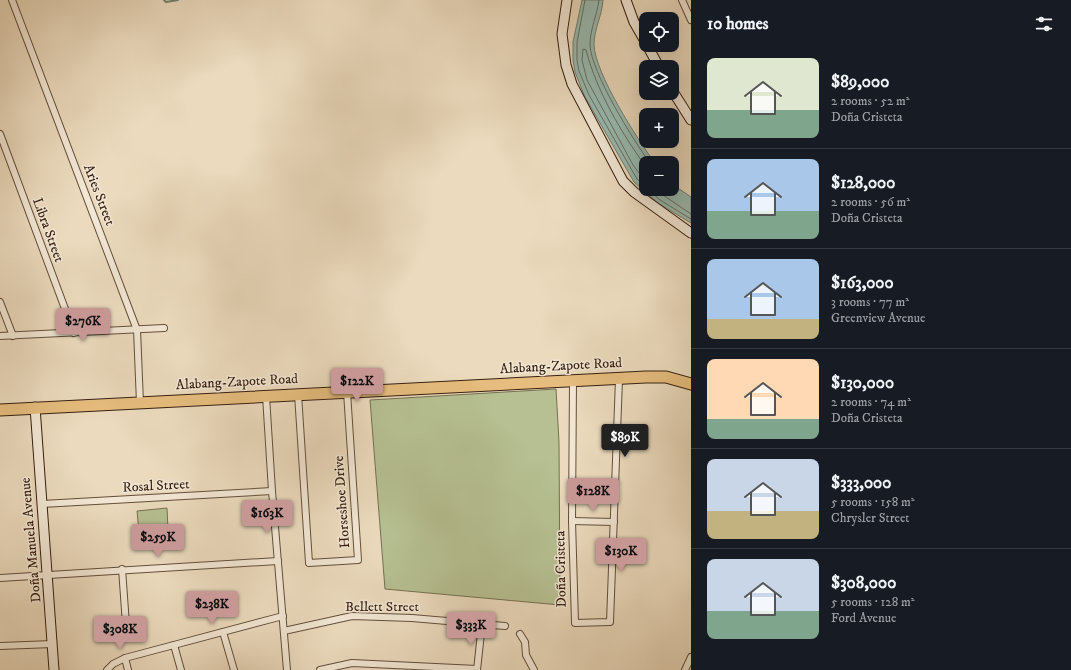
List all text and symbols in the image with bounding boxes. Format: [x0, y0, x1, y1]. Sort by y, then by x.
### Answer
map controls [639, 12, 679, 196]
button: locate [639, 12, 679, 52]
text: 10 homes [707, 13, 769, 35]
icon: filters [1033, 13, 1055, 35]
button: layers [639, 60, 679, 100]
text: $89,000 [831, 71, 889, 93]
icon: home [739, 74, 787, 122]
text: 2 rooms · 52 m² [831, 93, 910, 109]
button: + [639, 108, 679, 148]
text: Doña Cristeta [831, 109, 902, 125]
button: − [639, 156, 679, 196]
street label: Aries Street [79, 162, 119, 229]
text: $128,000 [831, 172, 895, 194]
icon: home [739, 175, 787, 223]
text: 2 rooms · 56 m² [831, 194, 910, 210]
street label: Libra Street [28, 195, 68, 265]
text: Doña Cristeta [831, 210, 902, 226]
text: $163,000 [831, 272, 894, 294]
icon: home [739, 275, 787, 323]
text: 3 rooms · 77 m² [831, 294, 909, 310]
pin: $276K [55, 308, 111, 342]
text: Greenview Avenue [831, 310, 925, 326]
text: $276K [65, 313, 101, 329]
street label: Alabang-Zapote Road [499, 354, 623, 378]
pin: $122K [329, 368, 385, 402]
street label: Alabang-Zapote Road [175, 370, 299, 394]
text: $130,000 [831, 372, 894, 394]
text: $122K [340, 373, 374, 389]
icon: home [739, 375, 787, 423]
text: 2 rooms · 74 m² [831, 394, 911, 410]
text: Doña Cristeta [831, 410, 902, 426]
pin: $89K [601, 424, 649, 458]
text: $89K [610, 429, 640, 445]
street label: Horseshoe Drive [330, 455, 354, 549]
text: $333,000 [831, 472, 891, 494]
street label: Rosal Street [122, 475, 190, 497]
icon: home [739, 475, 787, 523]
street label: Doña Manuela Avenue [17, 476, 45, 603]
pin: $128K [565, 478, 621, 512]
text: $128K [576, 483, 610, 499]
text: 5 rooms · 158 m² [831, 494, 915, 510]
pin: $163K [239, 500, 295, 534]
text: $163K [251, 505, 283, 521]
text: Chrysler Street [831, 510, 909, 526]
pin: $259K [130, 524, 186, 558]
text: $259K [140, 529, 176, 545]
street label: Doña Cristeta [551, 530, 571, 608]
pin: $130K [593, 538, 649, 572]
text: $130K [605, 543, 637, 559]
text: $308,000 [831, 572, 896, 594]
icon: home [739, 575, 787, 623]
pin: $238K [184, 591, 240, 625]
text: 5 rooms · 128 m² [831, 594, 915, 610]
text: $238K [195, 596, 229, 612]
street label: Bellett Street [345, 598, 419, 616]
text: Ford Avenue [831, 610, 896, 626]
pin: $333K [443, 612, 499, 646]
pin: $308K [92, 616, 148, 650]
text: $333K [456, 617, 486, 633]
text: $308K [103, 621, 137, 637]

